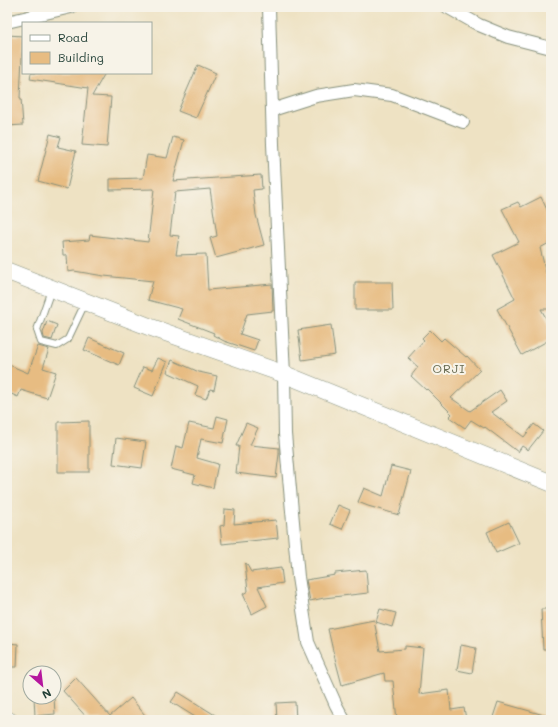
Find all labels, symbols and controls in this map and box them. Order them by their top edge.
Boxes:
legend [22,22,152,74]
text: Road [58,29,88,45]
text: Building [58,49,104,65]
district label: ORJI [432,360,466,376]
north arrow [22,665,62,705]
text: N [40,686,54,703]

